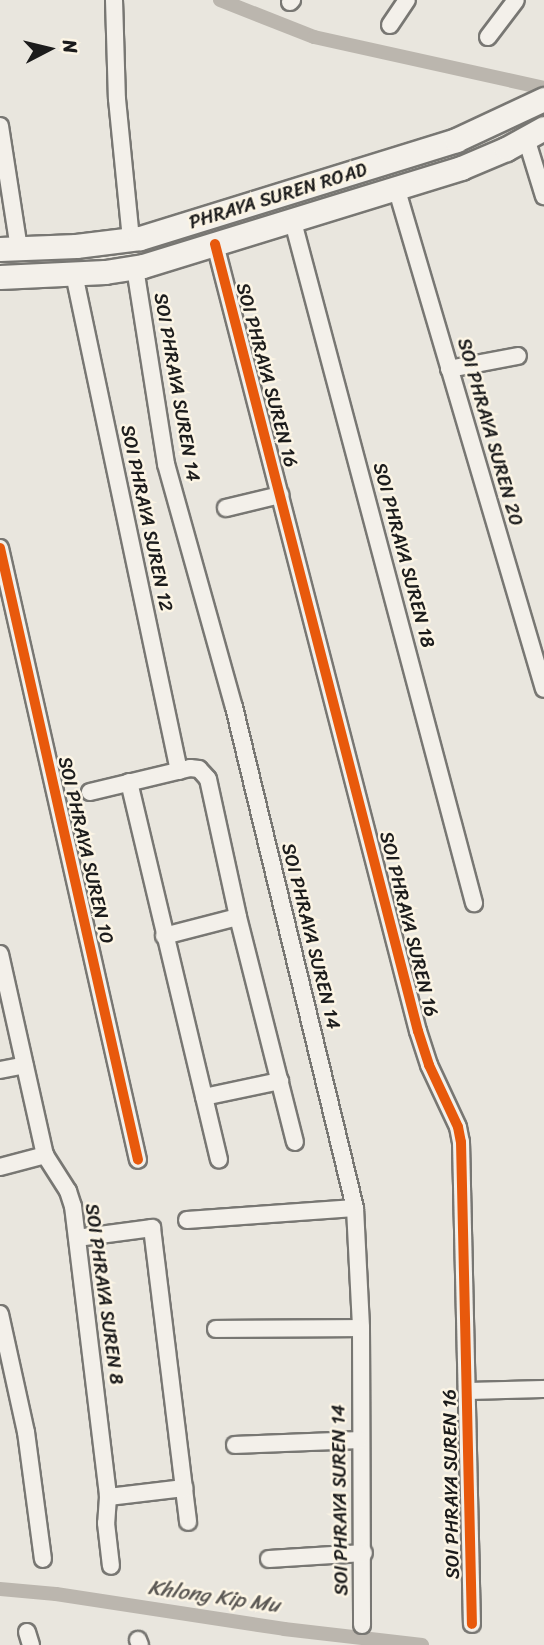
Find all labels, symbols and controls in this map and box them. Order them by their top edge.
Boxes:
north arrow [14,14,84,84]
text: N [53,38,88,55]
street label: PHRAYA SUREN ROAD [186,158,370,234]
street label: SOI PHRAYA SUREN 16 [231,279,303,471]
street label: SOI PHRAYA SUREN 14 [149,290,205,484]
street label: SOI PHRAYA SUREN 20 [452,335,528,529]
street label: SOI PHRAYA SUREN 12 [116,422,178,614]
street label: SOI PHRAYA SUREN 18 [368,459,440,651]
street label: SOI PHRAYA SUREN 10 [53,753,119,947]
street label: SOI PHRAYA SUREN 16 [375,828,443,1020]
street label: SOI PHRAYA SUREN 14 [277,839,345,1033]
street label: SOI PHRAYA SUREN 8 [80,1201,128,1387]
street label: SOI PHRAYA SUREN 16 [438,1388,464,1580]
street label: SOI PHRAYA SUREN 14 [327,1403,353,1597]
water label: Khlong Kip Mu [147,1574,281,1618]

